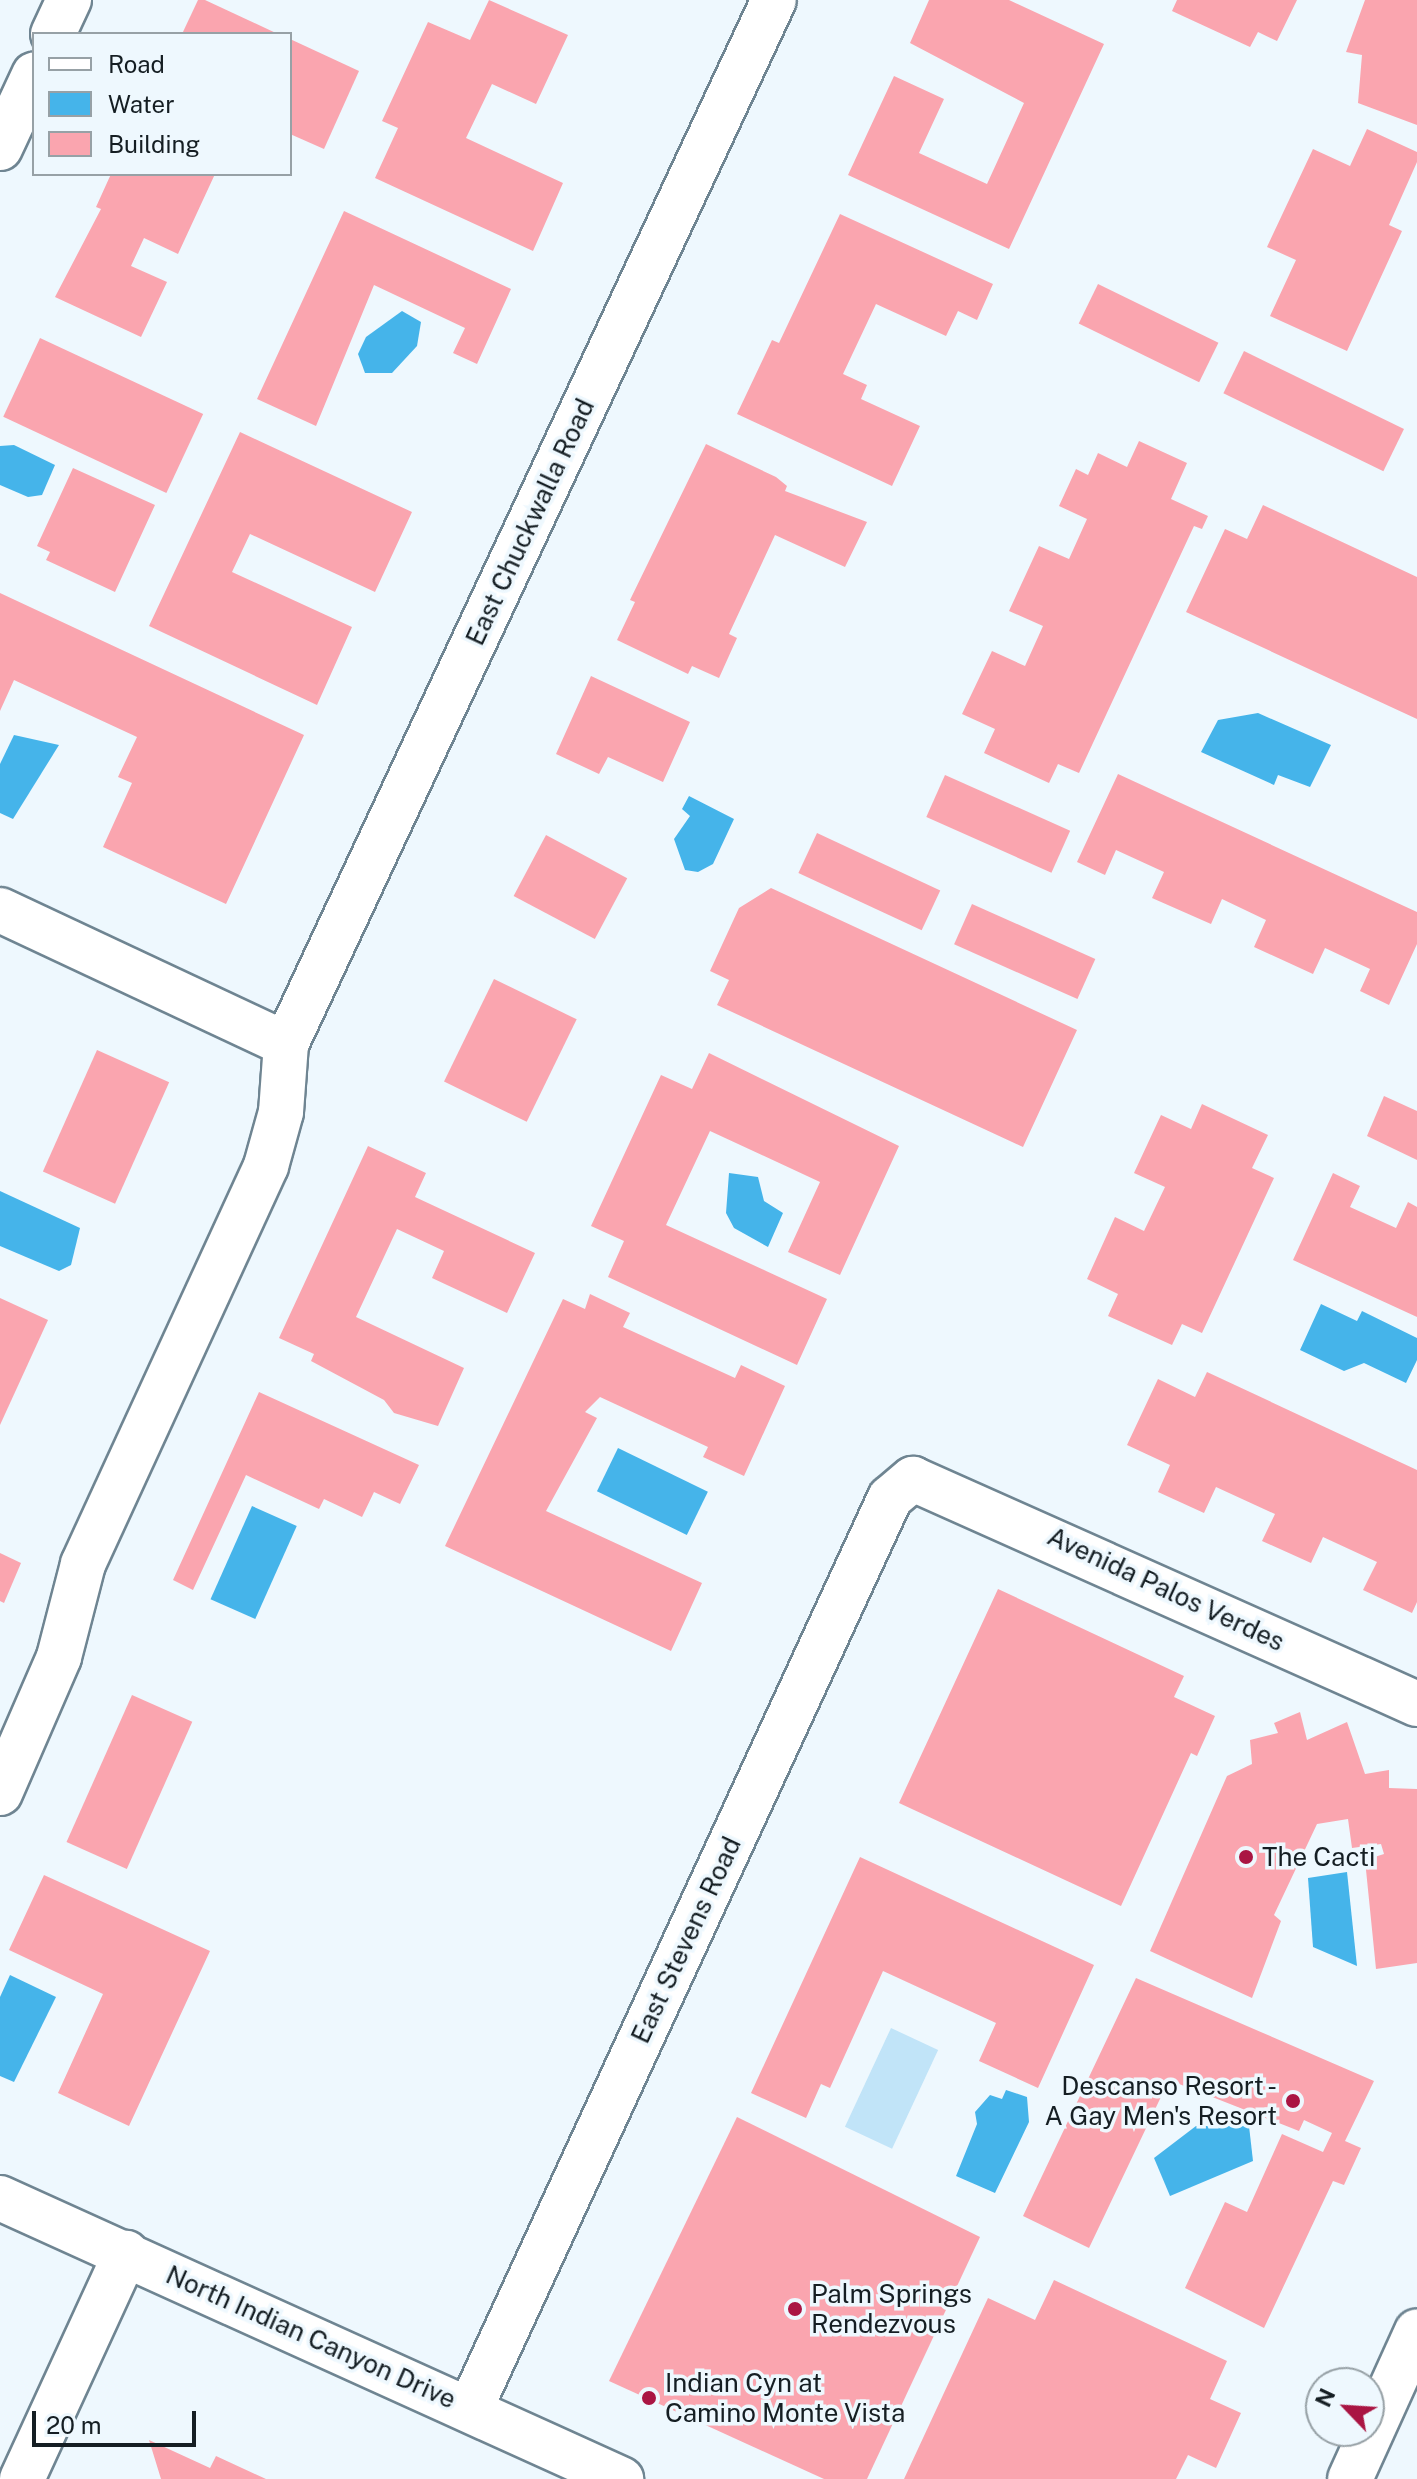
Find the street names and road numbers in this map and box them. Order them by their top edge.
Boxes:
street label: East Chuckwalla Road [459,394,601,650]
street label: Avenida Palos Verdes [1042,1520,1290,1658]
street label: East Stevens Road [624,1832,748,2048]
street label: North Indian Canyon Drive [161,2259,461,2415]

